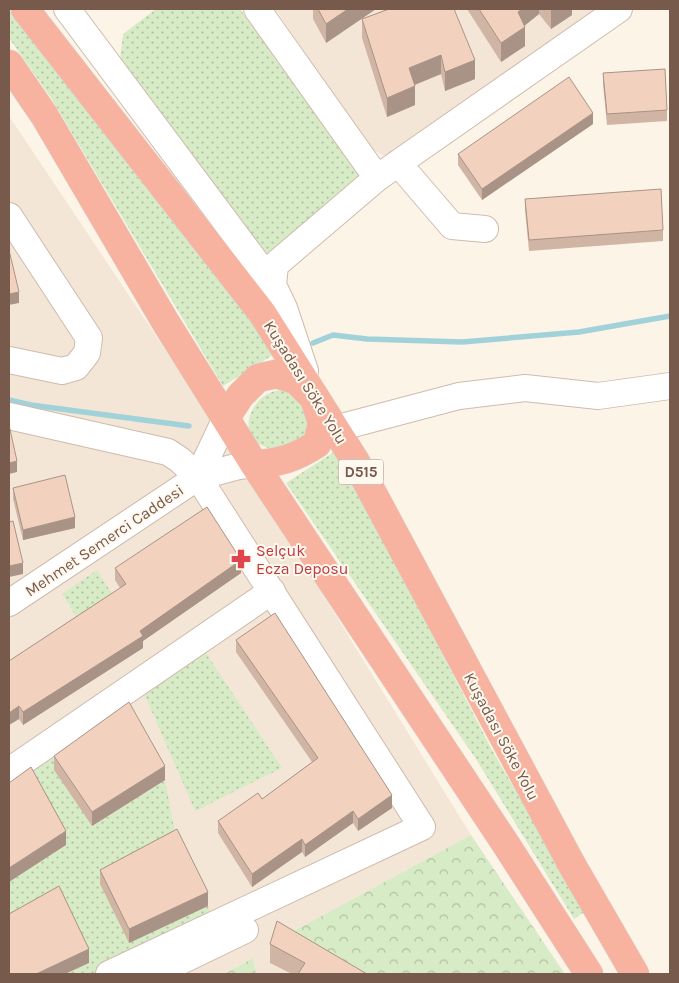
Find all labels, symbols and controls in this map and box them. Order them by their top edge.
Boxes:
street label: Kuşadası Söke Yolu [260,317,351,448]
road number: D515 [338,460,384,484]
street label: Mehmet Semerci Caddesi [21,480,187,601]
place label: Selçuk Ecza Deposu [256,541,348,578]
pharmacy icon: Selçuk Ecza Deposu [230,548,252,570]
street label: Kuşadası Söke Yolu [460,669,543,803]

